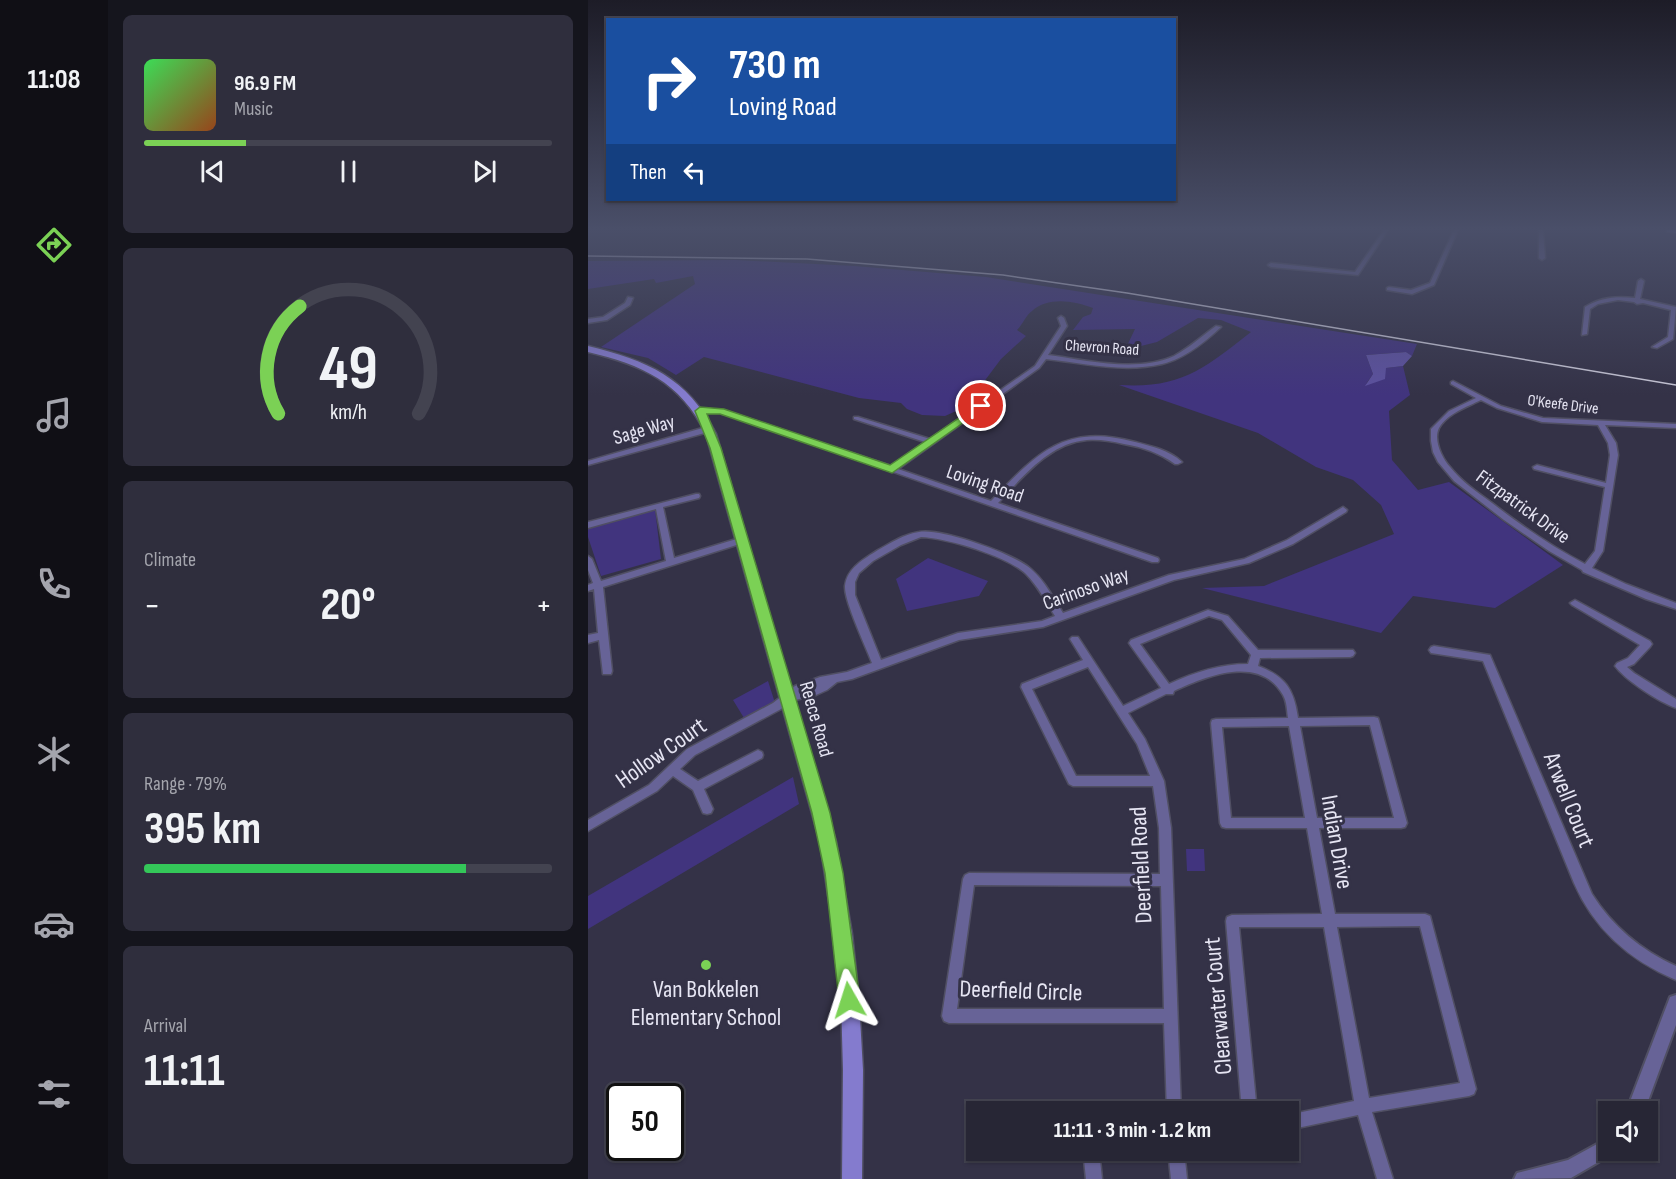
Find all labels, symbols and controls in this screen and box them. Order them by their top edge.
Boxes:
text: 730 m [729,40,821,91]
icon: right [630,42,708,120]
text: 11:08 [28,64,80,96]
text: 96.9 FM [234,70,296,97]
text: Loving Road [729,91,837,123]
text: Music [234,97,273,121]
icon: previous [196,155,229,188]
icon: pause [332,155,365,188]
icon: next [468,155,501,188]
icon: left [678,156,711,189]
text: Then [630,159,666,186]
icon: directions [33,224,75,266]
text: 49 [319,332,377,407]
street label: Chevron Road [1064,336,1140,360]
pin [955,380,1006,431]
icon: arrive [964,389,997,422]
street label: O'Keefe Drive [1526,391,1600,419]
icon: music [33,394,75,436]
text: km/h [329,400,367,425]
street label: Sage Way [610,410,678,450]
street label: Loving Road [943,460,1027,508]
street label: Fitzpatrick Drive [1471,465,1575,549]
text: Climate [144,548,196,572]
street label: Carinoso Way [1040,562,1133,616]
icon: phone [33,563,75,605]
text: 20° [320,578,376,633]
text: − [144,586,160,626]
text: + [536,586,552,626]
street label: Reece Road [794,678,838,760]
street label: Hollow Court [610,711,712,795]
icon: climate [33,733,75,775]
street label: Arwell Court [1537,747,1601,852]
text: Range · 79% [144,772,227,796]
street label: Indian Drive [1314,793,1360,891]
text: 395 km [144,802,261,857]
street label: Deerfield Road [1123,806,1159,924]
icon: car [33,903,75,945]
street label: Clearwater Court [1198,936,1238,1076]
marker: Van Bokkelen Elementary School [699,958,713,972]
position arrow [817,968,881,1032]
street label: Deerfield Circle [959,974,1083,1008]
place label: Van Bokkelen Elementary School [631,975,781,1032]
text: Arrival [144,1014,187,1038]
text: 11:11 [144,1044,225,1099]
icon: filters [33,1073,75,1115]
speed limit sign: 50 [606,1083,684,1161]
map controls [1598,1101,1658,1161]
button: sound [1598,1101,1658,1161]
text: 11:11 · 3 min · 1.2 km [1054,1117,1211,1144]

